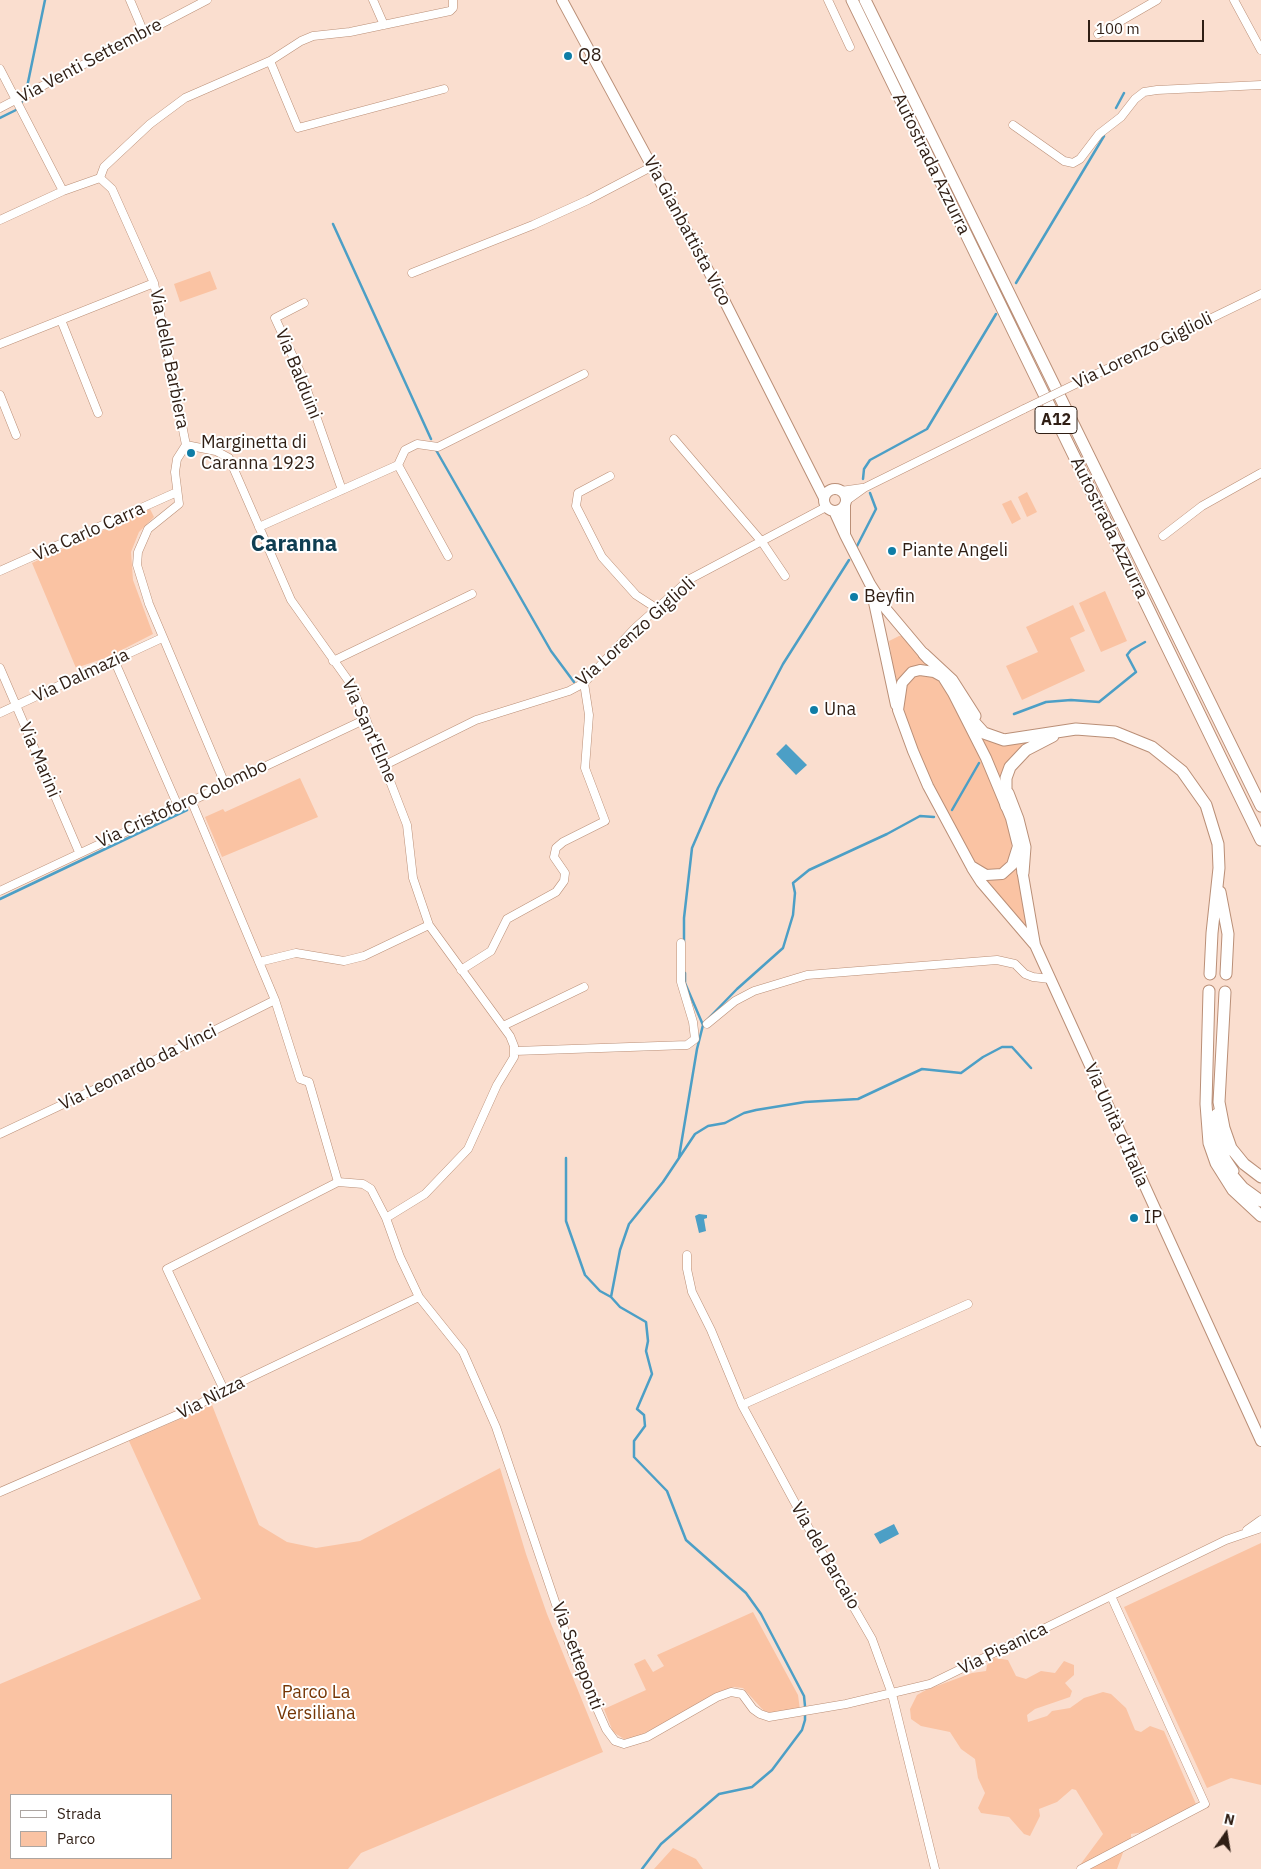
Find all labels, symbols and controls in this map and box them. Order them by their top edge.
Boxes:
scale bar [1091,10,1207,42]
street label: Via Venti Settembre [14,14,166,108]
text: 100 m [1096,19,1140,38]
place label: Q8 [578,45,602,67]
marker: Q8 [562,50,574,62]
street label: Autostrada Azzurra [887,90,975,238]
street label: Via Gianbattista Vico [638,152,736,310]
street label: Via della Barbiera [145,287,193,431]
street label: Via Lorenzo Giglioli [1070,308,1216,394]
street label: Via Balduini [270,326,326,422]
road number: A12 [1035,406,1077,434]
place label: Marginetta di Caranna 1923 [201,432,315,474]
marker: Marginetta di Caranna 1923 [185,447,197,459]
street label: Autostrada Azzurra [1065,454,1153,602]
street label: Via Carlo Carra [30,498,148,566]
district label: Caranna [251,532,337,558]
place label: Piante Angeli [902,540,1008,562]
marker: Piante Angeli [886,545,898,557]
street label: Via Lorenzo Giglioli [572,573,700,691]
place label: Beyfin [864,586,915,608]
marker: Beyfin [848,591,860,603]
street label: Via Dalmazia [29,644,133,708]
street label: Via Sant'Elme [337,676,401,786]
place label: Una [824,699,856,721]
marker: Una [808,704,820,716]
street label: Via Marini [14,719,64,801]
street label: Via Cristoforo Colombo [93,755,271,853]
street label: Via Leonardo da Vinci [56,1020,220,1116]
street label: Via Unità d'Italia [1079,1060,1153,1190]
place label: IP [1144,1207,1162,1229]
marker: IP [1128,1212,1140,1224]
street label: Via Nizza [174,1372,248,1424]
street label: Via del Barcaio [786,1499,864,1613]
street label: Via Setteponti [547,1599,607,1713]
street label: Via Pisanica [955,1618,1051,1680]
park label: Parco La Versiliana [276,1682,356,1725]
legend [10,1794,172,1859]
text: Strada [57,1804,101,1823]
north arrow [1201,1809,1251,1859]
text: N [1222,1809,1236,1829]
text: Parco [57,1829,95,1848]

